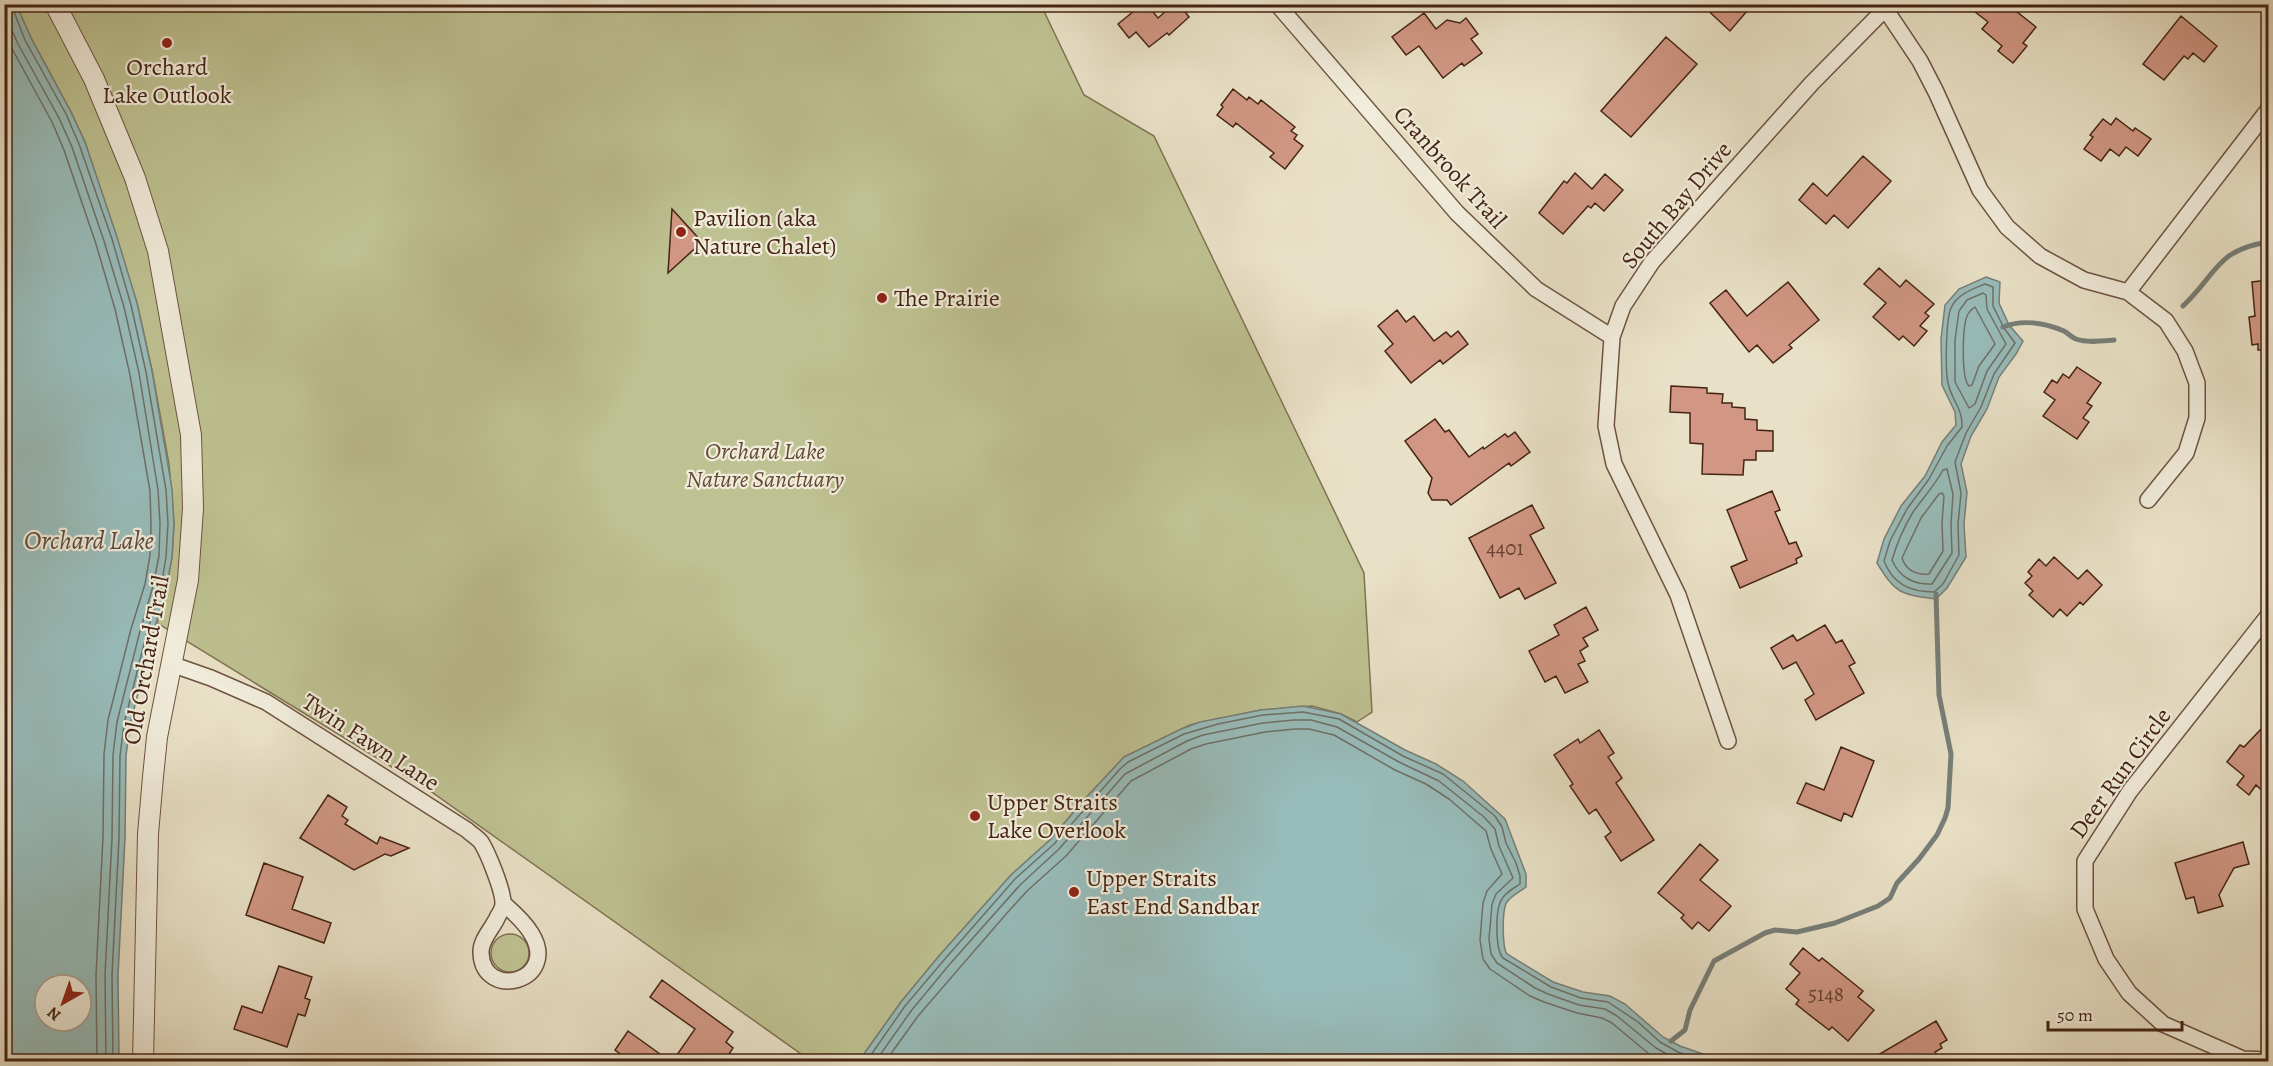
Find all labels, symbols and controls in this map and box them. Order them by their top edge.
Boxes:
marker: Orchard Lake Outlook [160,36,174,50]
place label: Orchard Lake Outlook [102,51,232,111]
street label: Cranbrook Trail [1386,99,1514,235]
street label: South Bay Drive [1613,135,1739,275]
place label: Pavilion (aka Nature Chalet) [693,202,836,262]
marker: Pavilion (aka Nature Chalet) [674,225,688,239]
place label: The Prairie [894,282,1000,314]
marker: The Prairie [875,291,889,305]
park label: Orchard Lake Nature Sanctuary [686,435,845,495]
water label: Orchard Lake [24,523,154,558]
house number: 4401 [1486,534,1524,562]
street label: Old Orchard Trail [115,573,177,747]
street label: Twin Fawn Lane [296,686,446,798]
street label: Deer Run Circle [2062,701,2178,845]
place label: Upper Straits Lake Overlook [987,786,1126,846]
marker: Upper Straits Lake Overlook [968,809,982,823]
place label: Upper Straits East End Sandbar [1086,862,1260,922]
marker: Upper Straits East End Sandbar [1067,885,1081,899]
north arrow [33,973,93,1033]
house number: 5148 [1808,980,1844,1008]
scale bar [2048,994,2182,1032]
text: N [42,1001,66,1026]
text: 50 m [2057,1003,2093,1027]

